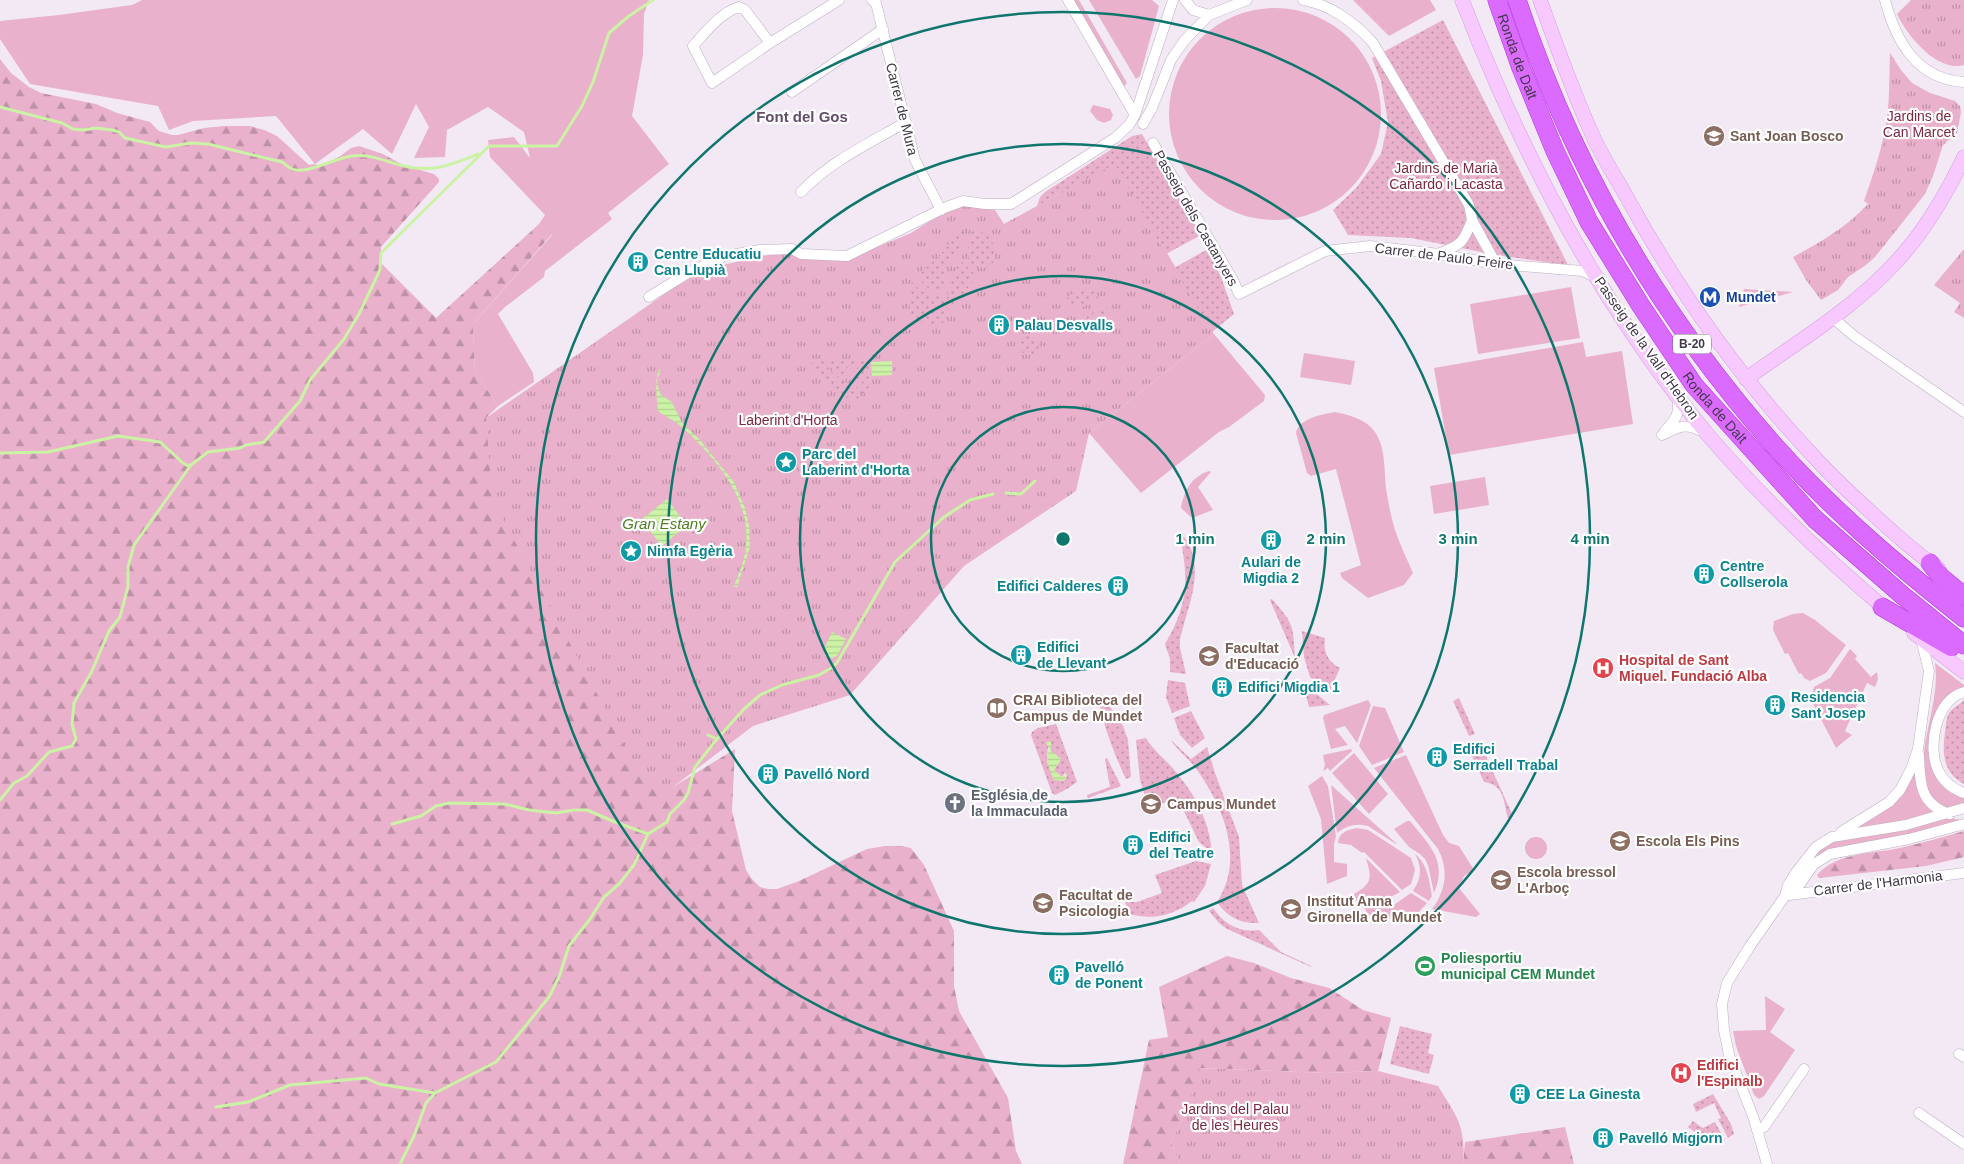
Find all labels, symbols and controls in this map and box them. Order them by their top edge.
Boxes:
street label: Ronda de Dalt [1495,12,1541,101]
street label: Carrer de Mura [883,61,921,157]
district label: Font del Gos [756,108,848,125]
park label: Jardins de Can Marcet [1883,108,1955,140]
school or university icon: Sant Joan Bosco [1702,124,1726,148]
place label: Sant Joan Bosco [1730,128,1844,144]
street label: Passeig dels Castanyers [1151,147,1241,289]
park label: Jardins de Marià Cañardo i Lacasta [1389,160,1503,192]
street label: Carrer de Paulo Freire [1374,240,1514,272]
place label: Centre Educatiu Can Llupià [654,246,761,278]
building icon: Centre Educatiu Can Llupià [626,250,650,274]
street label: Passeig de la Vall d'Hebron [1592,274,1702,422]
metro station icon: Mundet [1698,285,1722,309]
place label: Mundet [1726,289,1776,305]
building icon: Palau Desvalls [987,313,1011,337]
place label: Palau Desvalls [1015,317,1113,333]
road number: B-20 [1673,334,1711,354]
street label: Ronda de Dalt [1679,369,1751,446]
park label: Laberint d'Horta [738,412,838,428]
place label: Parc del Laberint d'Horta [802,446,910,478]
place icon: Parc del Laberint d'Horta [774,450,798,474]
water label: Gran Estany [622,515,707,532]
building icon: Aulari de Migdia 2 [1259,528,1283,552]
centre of rings [1054,530,1072,548]
text: 1 min [1175,530,1215,547]
text: 2 min [1306,530,1346,547]
text: 3 min [1438,530,1478,547]
text: 4 min [1570,530,1610,547]
place icon: Nimfa Egèria [619,539,643,563]
place label: Nimfa Egèria [647,543,733,559]
place label: Aulari de Migdia 2 [1241,554,1301,586]
place label: Centre Collserola [1720,558,1788,590]
building icon: Centre Collserola [1692,562,1716,586]
building icon: Edifici Calderes [1106,574,1130,598]
place label: Edifici Calderes [997,578,1102,594]
place label: Edifici de Llevant [1037,639,1107,671]
place label: Facultat d'Educació [1225,640,1299,672]
building icon: Edifici de Llevant [1009,643,1033,667]
school or university icon: Facultat d'Educació [1197,644,1221,668]
place label: Hospital de Sant Miquel. Fundació Alba [1619,652,1767,684]
hospital icon: Hospital de Sant Miquel. Fundació Alba [1591,656,1615,680]
building icon: Edifici Migdia 1 [1210,675,1234,699]
place label: Edifici Migdia 1 [1238,679,1340,695]
place label: Residencia Sant Josep [1791,689,1866,721]
place label: CRAI Biblioteca del Campus de Mundet [1013,692,1142,724]
building icon: Residencia Sant Josep [1763,693,1787,717]
library icon: CRAI Biblioteca del Campus de Mundet [985,696,1009,720]
place label: Edifici Serradell Trabal [1453,741,1558,773]
building icon: Edifici Serradell Trabal [1425,745,1449,769]
building icon: Pavelló Nord [756,762,780,786]
place label: Pavelló Nord [784,766,870,782]
place label: Església de la Immaculada [971,787,1068,819]
church icon: Església de la Immaculada [943,791,967,815]
school or university icon: Campus Mundet [1139,792,1163,816]
place label: Campus Mundet [1167,796,1276,812]
place label: Edifici del Teatre [1149,829,1214,861]
school or university icon: Escola Els Pins [1608,829,1632,853]
building icon: Edifici del Teatre [1121,833,1145,857]
place label: Escola Els Pins [1636,833,1740,849]
place label: Escola bressol L'Arboç [1517,864,1616,896]
street label: Carrer de l'Harmonia [1813,867,1943,899]
school or university icon: Escola bressol L'Arboç [1489,868,1513,892]
place label: Facultat de Psicologia [1059,887,1133,919]
school or university icon: Facultat de Psicologia [1031,891,1055,915]
place label: Institut Anna Gironella de Mundet [1307,893,1442,925]
school or university icon: Institut Anna Gironella de Mundet [1279,897,1303,921]
place label: Poliesportiu municipal CEM Mundet [1441,950,1595,982]
sports icon: Poliesportiu municipal CEM Mundet [1413,954,1437,978]
place label: Pavelló de Ponent [1075,959,1143,991]
building icon: Pavelló de Ponent [1047,963,1071,987]
place label: Edifici l'Espinalb [1697,1057,1763,1089]
hospital icon: Edifici l'Espinalb [1669,1061,1693,1085]
building icon: CEE La Ginesta [1508,1082,1532,1106]
place label: CEE La Ginesta [1536,1086,1640,1102]
park label: Jardins del Palau de les Heures [1181,1101,1289,1133]
building icon: Pavelló Migjorn [1591,1126,1615,1150]
place label: Pavelló Migjorn [1619,1130,1722,1146]

